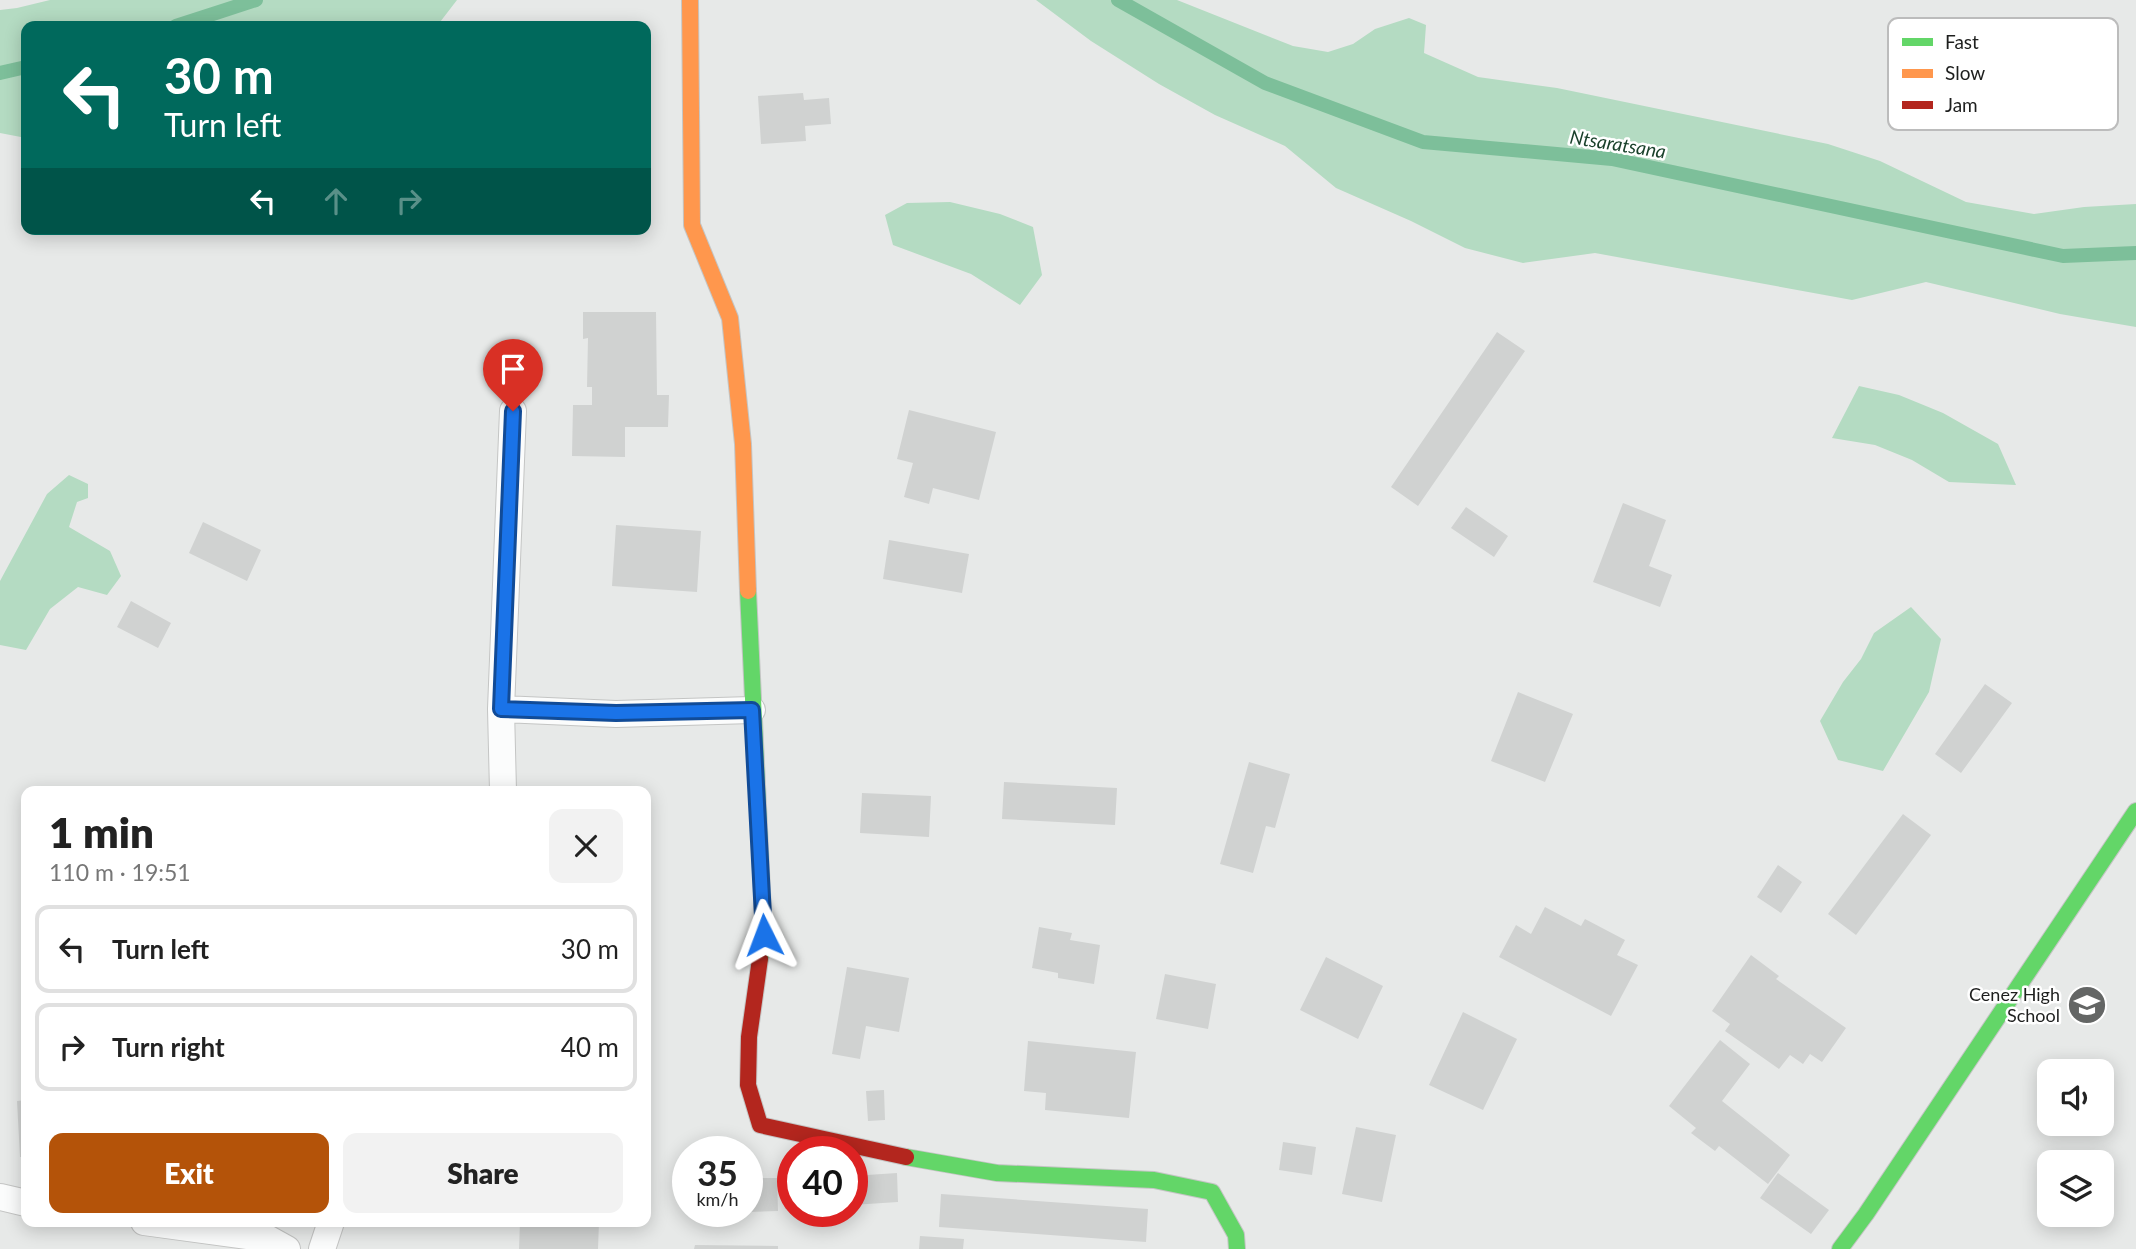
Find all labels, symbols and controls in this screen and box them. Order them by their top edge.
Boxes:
legend [1888,18,2118,130]
text: Fast [1945,30,1979,53]
text: 30 m [164,46,274,104]
icon: left [49,49,140,140]
text: Slow [1945,61,1985,84]
text: Jam [1945,93,1978,116]
text: Turn left [164,105,281,144]
water label: Ntsaratsana [1568,125,1668,162]
icon: left [244,182,282,220]
icon: ahead [317,182,355,220]
icon: right [390,182,428,220]
pin [483,339,543,411]
icon: arrive [494,350,532,388]
text: 1 min [49,807,154,857]
button: close [549,809,623,883]
text: 110 m · 19:51 [49,858,191,886]
position arrow [727,898,801,972]
icon: left [53,930,91,968]
text: Turn left [112,933,209,965]
text: 30 m [561,933,619,965]
place label: Cenez High School [1969,983,2060,1026]
school or university icon: Cenez High School [2066,984,2108,1026]
icon: right [53,1028,91,1066]
text: Turn right [112,1031,225,1063]
text: 40 m [561,1031,619,1063]
map controls [2037,1059,2114,1227]
button: sound [2037,1059,2114,1136]
button: Exit [49,1133,329,1213]
button: Share [343,1133,623,1213]
speed limit sign: 40 [777,1136,868,1227]
button: layers [2037,1150,2114,1227]
text: 35 [697,1151,738,1193]
text: km/h [696,1188,739,1210]

